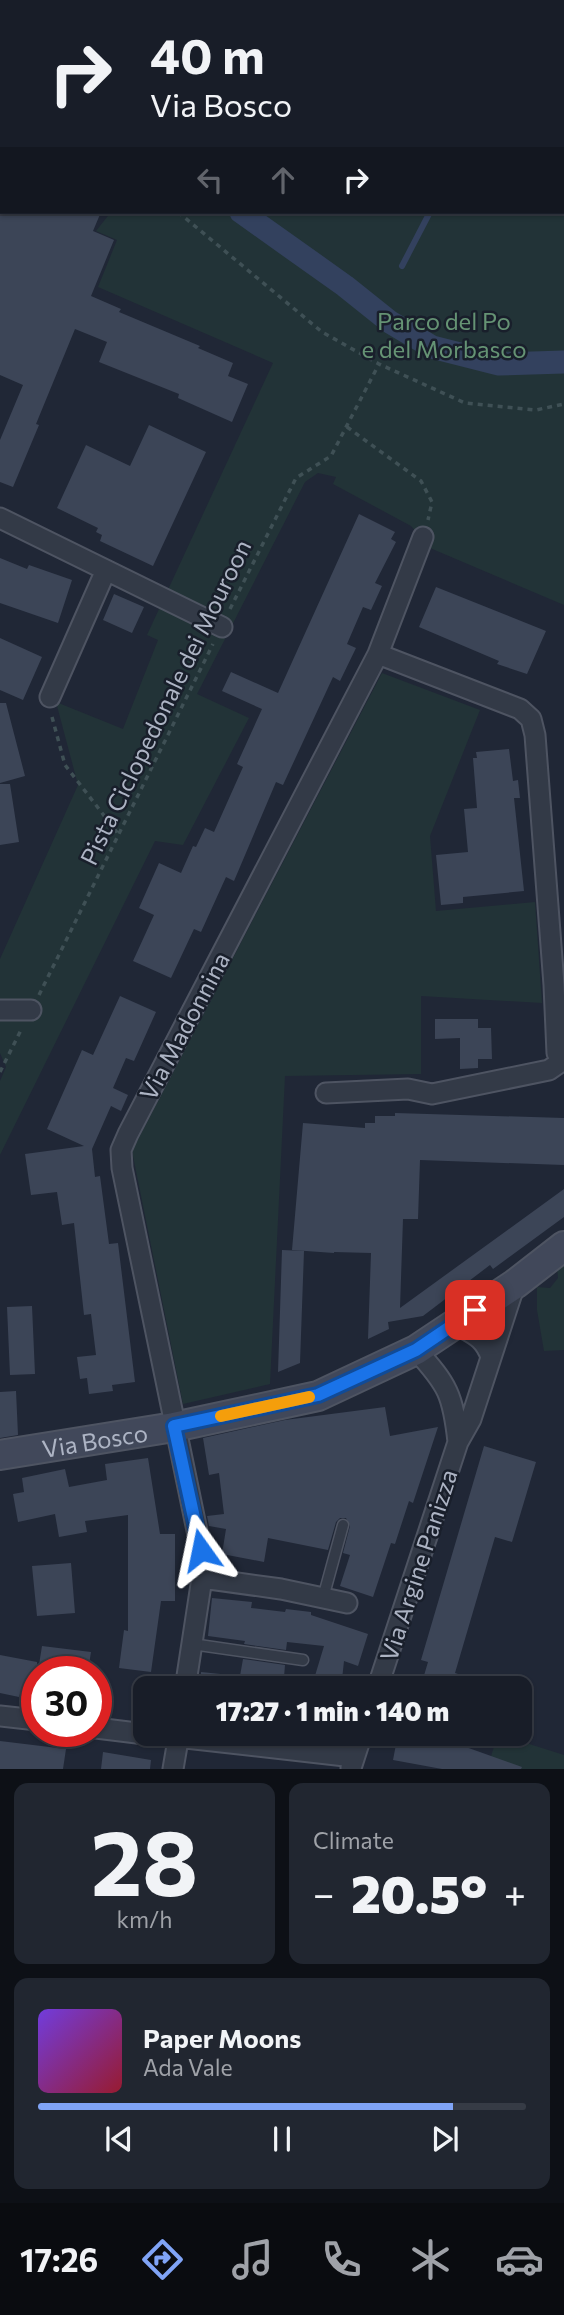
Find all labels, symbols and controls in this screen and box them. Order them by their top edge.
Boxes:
text: 40 m [150,24,265,84]
icon: right [35,28,126,119]
text: Via Bosco [150,84,292,124]
icon: left [191,161,229,199]
icon: ahead [264,161,302,199]
icon: right [337,161,375,199]
park label: Parco del Po e del Morbasco [361,306,527,363]
street label: Pista Ciclopedonale dei Mouroon [73,535,257,869]
street label: Via Madonnina [133,947,235,1105]
pin [445,1280,505,1340]
icon: arrive [456,1291,494,1329]
street label: Via Bosco [40,1417,150,1463]
street label: Via Argine Panizza [373,1465,463,1665]
position arrow [164,1513,238,1587]
speed limit sign: 30 [21,1656,112,1747]
text: 17:27 · 1 min · 140 m [216,1695,449,1726]
text: 28 [91,1803,198,1915]
text: Climate [313,1826,394,1854]
text: 20.5° [351,1860,487,1924]
text: − [313,1869,335,1916]
text: + [504,1869,526,1916]
text: km/h [117,1905,172,1933]
text: Paper Moons [143,2022,301,2053]
text: Ada Vale [143,2053,233,2081]
icon: previous [100,2120,138,2158]
icon: pause [263,2120,301,2158]
icon: next [426,2120,464,2158]
icon: directions [138,2235,187,2284]
icon: music [228,2235,277,2284]
icon: phone [317,2235,366,2284]
icon: climate [406,2235,455,2284]
icon: car [495,2235,544,2284]
text: 17:26 [20,2239,98,2279]

